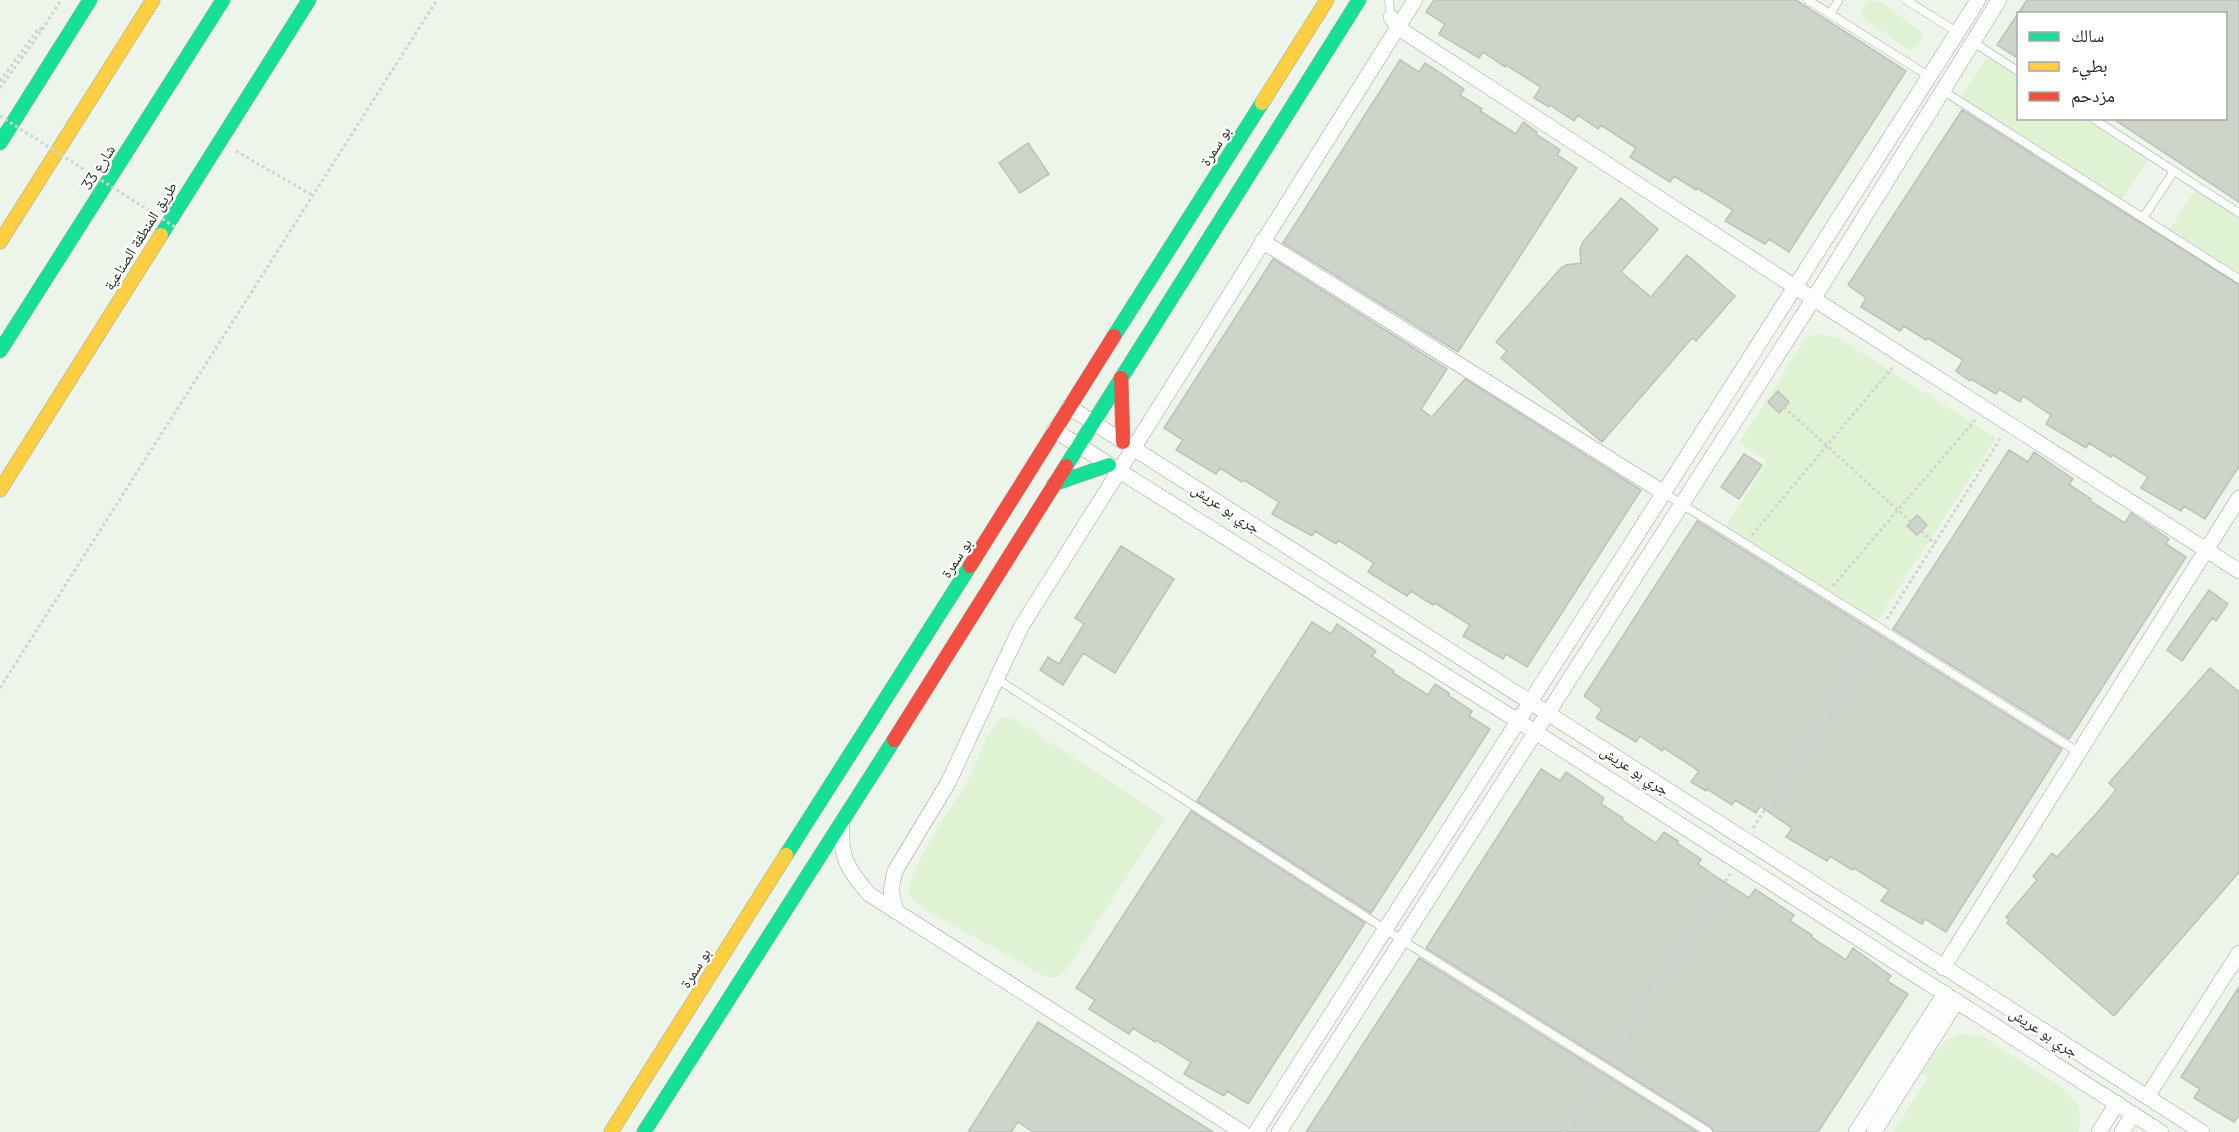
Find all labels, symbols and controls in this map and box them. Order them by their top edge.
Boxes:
legend [2017,12,2227,120]
text: سالك [2071,25,2104,47]
text: بطيء [2071,55,2108,81]
text: مزدحم [2071,85,2115,108]
street label: بو سمرة [1195,123,1235,169]
street label: شارع 33 [77,141,120,193]
street label: طريق المنطقة الصناعية [99,178,182,294]
street label: جري بو عريش [1187,479,1264,540]
street label: بو سمرة [936,535,976,581]
street label: جري بو عريش [1596,741,1673,802]
street label: بو سمرة [675,945,715,991]
street label: جري بو عريش [2005,1003,2082,1064]

